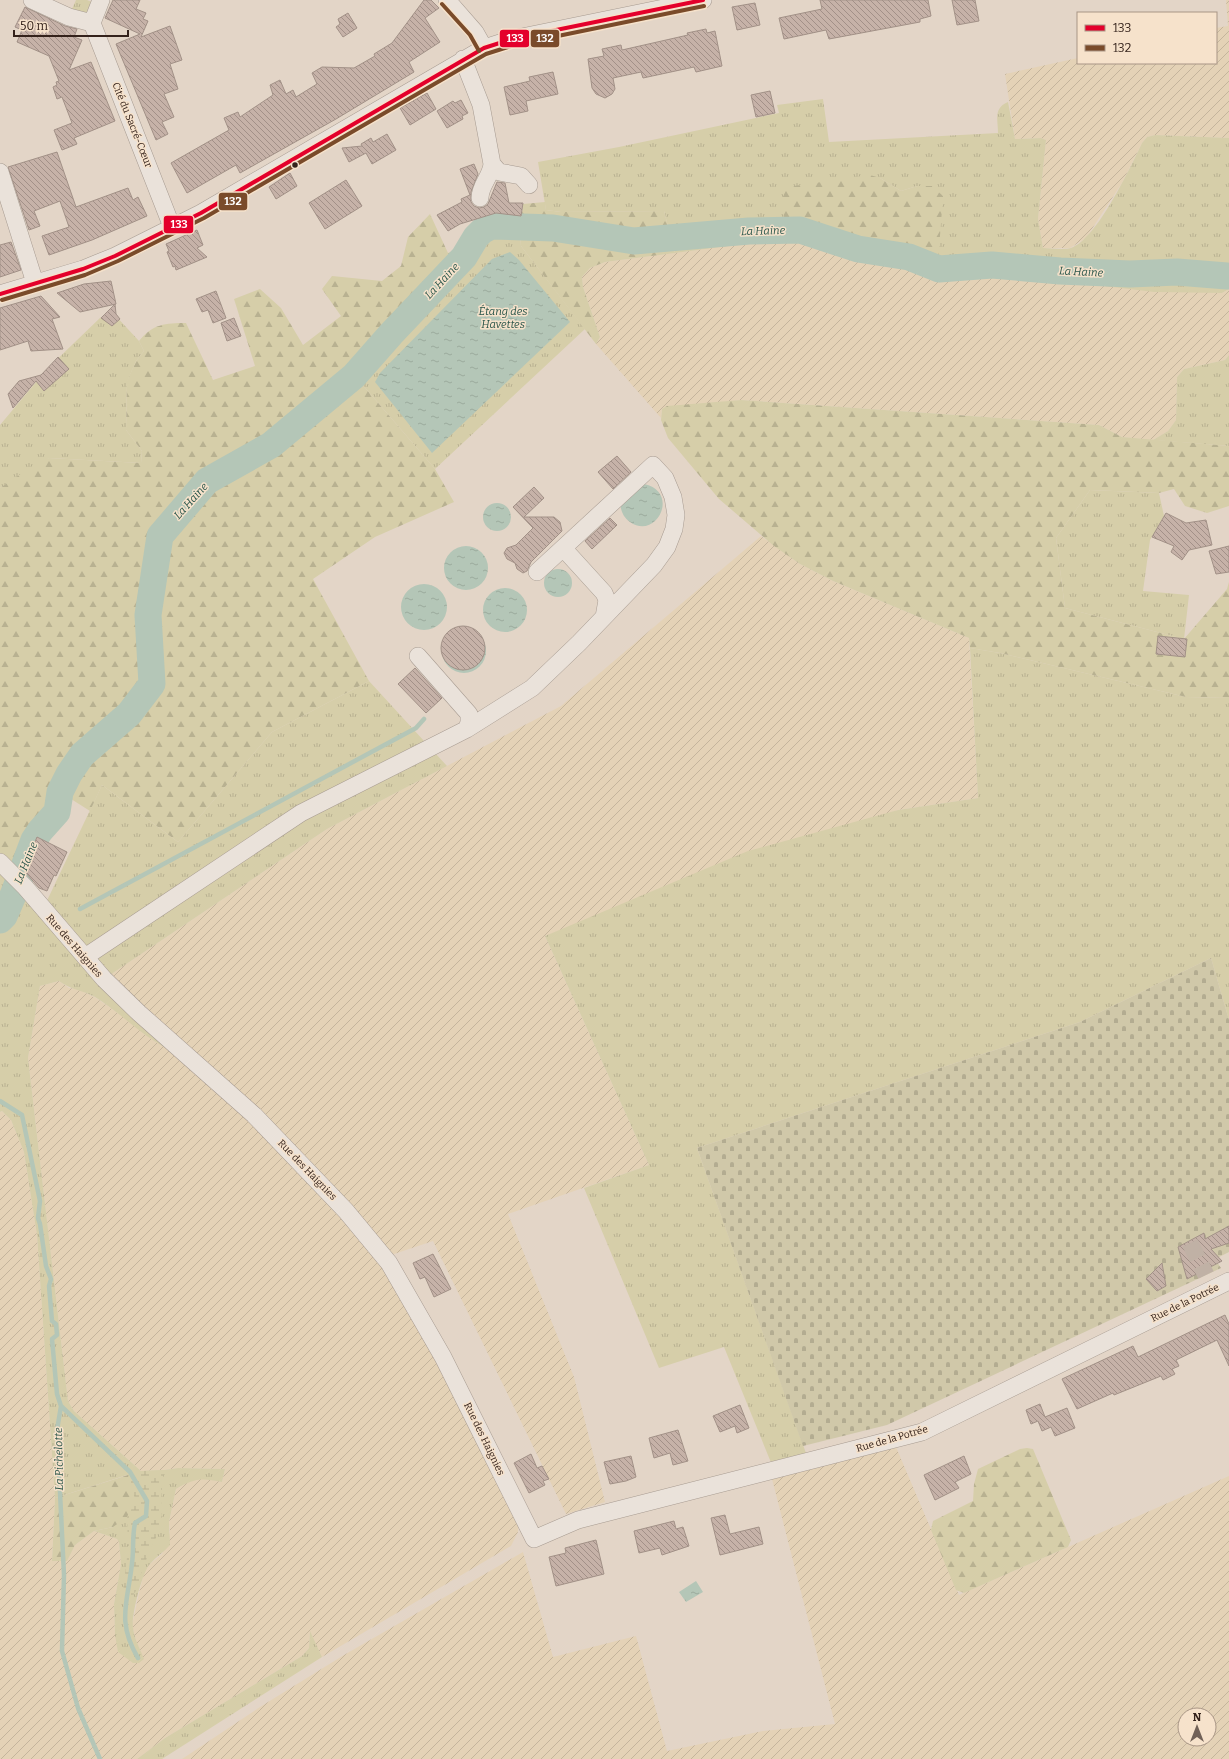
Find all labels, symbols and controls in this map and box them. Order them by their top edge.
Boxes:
scale bar [14,12,128,38]
legend [1077,12,1217,64]
text: 50 m [20,19,49,33]
text: 133 [1113,21,1131,35]
line badge: 133 [499,29,530,48]
line badge: 132 [530,29,560,48]
text: 133 [506,32,524,45]
text: 132 [536,32,554,45]
text: 132 [1113,41,1131,55]
street label: Cité du Sacré-Cœur [109,81,155,170]
unlabelled marker [290,160,300,170]
line badge: 132 [218,192,248,211]
text: 132 [224,195,242,208]
line badge: 133 [163,215,194,234]
text: 133 [170,218,188,231]
water label: La Haine [741,224,786,238]
water label: La Haine [422,260,462,302]
water label: La Haine [1059,264,1104,280]
water label: Étang des Havettes [479,304,527,331]
water label: La Haine [171,480,211,522]
water label: La Haine [12,840,41,886]
street label: Rue des Haignies [43,912,105,980]
street label: Rue des Haignies [275,1137,339,1203]
street label: Rue de la Potrée [1149,1281,1221,1325]
street label: Rue des Haignies [461,1401,507,1478]
street label: Rue de la Potrée [855,1423,929,1455]
water label: La Pichelotte [52,1427,66,1491]
north arrow [1177,1707,1217,1747]
text: N [1193,1711,1202,1724]

